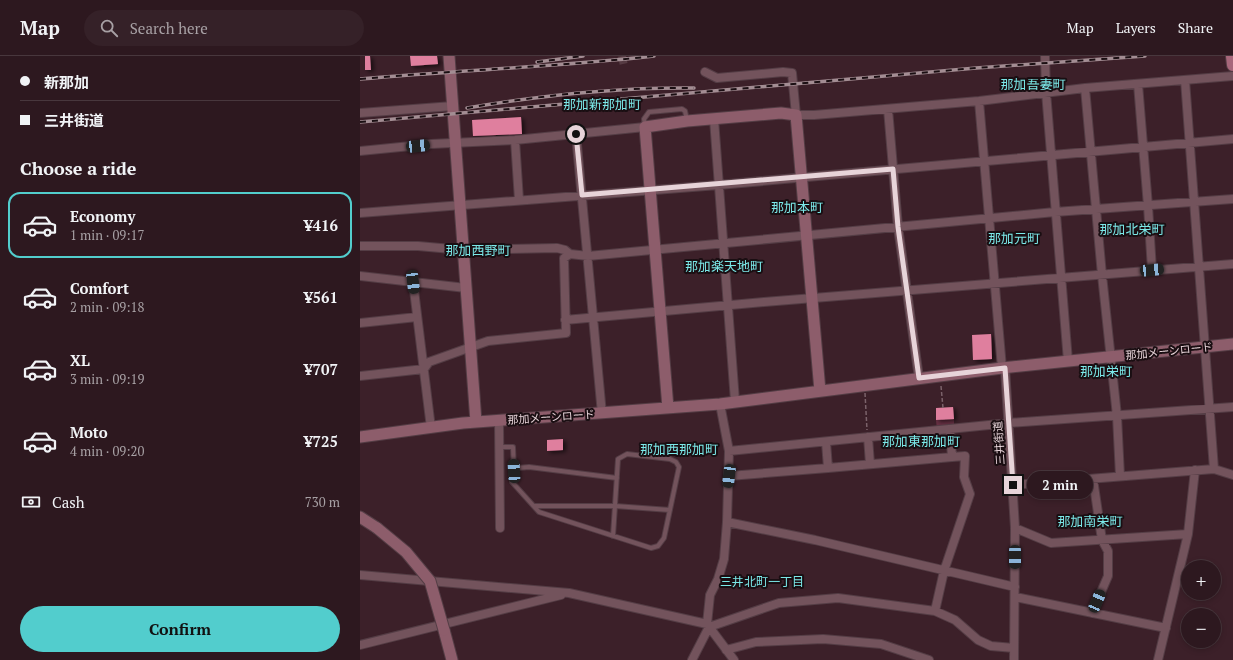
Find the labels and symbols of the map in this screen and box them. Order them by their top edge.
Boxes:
district label: 那加吾妻町 [1000,75,1066,93]
district label: 那加新那加町 [563,95,641,113]
route start [567,125,585,143]
car [405,139,431,153]
district label: 那加本町 [771,198,823,216]
district label: 那加北栄町 [1099,220,1165,238]
district label: 那加元町 [988,229,1040,247]
district label: 那加西野町 [445,241,511,259]
district label: 那加楽天地町 [685,257,763,275]
car [1140,263,1164,277]
car [406,269,420,295]
street label: 那加メーンロード [1125,339,1213,363]
district label: 那加栄町 [1080,362,1132,380]
street label: 那加メーンロード [507,407,595,427]
street label: 三井街道 [990,421,1008,465]
district label: 那加東那加町 [882,432,960,450]
district label: 那加西那加町 [640,440,718,458]
car [507,459,521,483]
car [722,463,736,489]
callout: 2 min [1027,471,1093,499]
route end [1004,476,1022,494]
district label: 那加南栄町 [1057,512,1123,530]
car [1009,545,1021,569]
district label: 三井北町一丁目 [720,574,804,589]
car [1087,588,1107,614]

